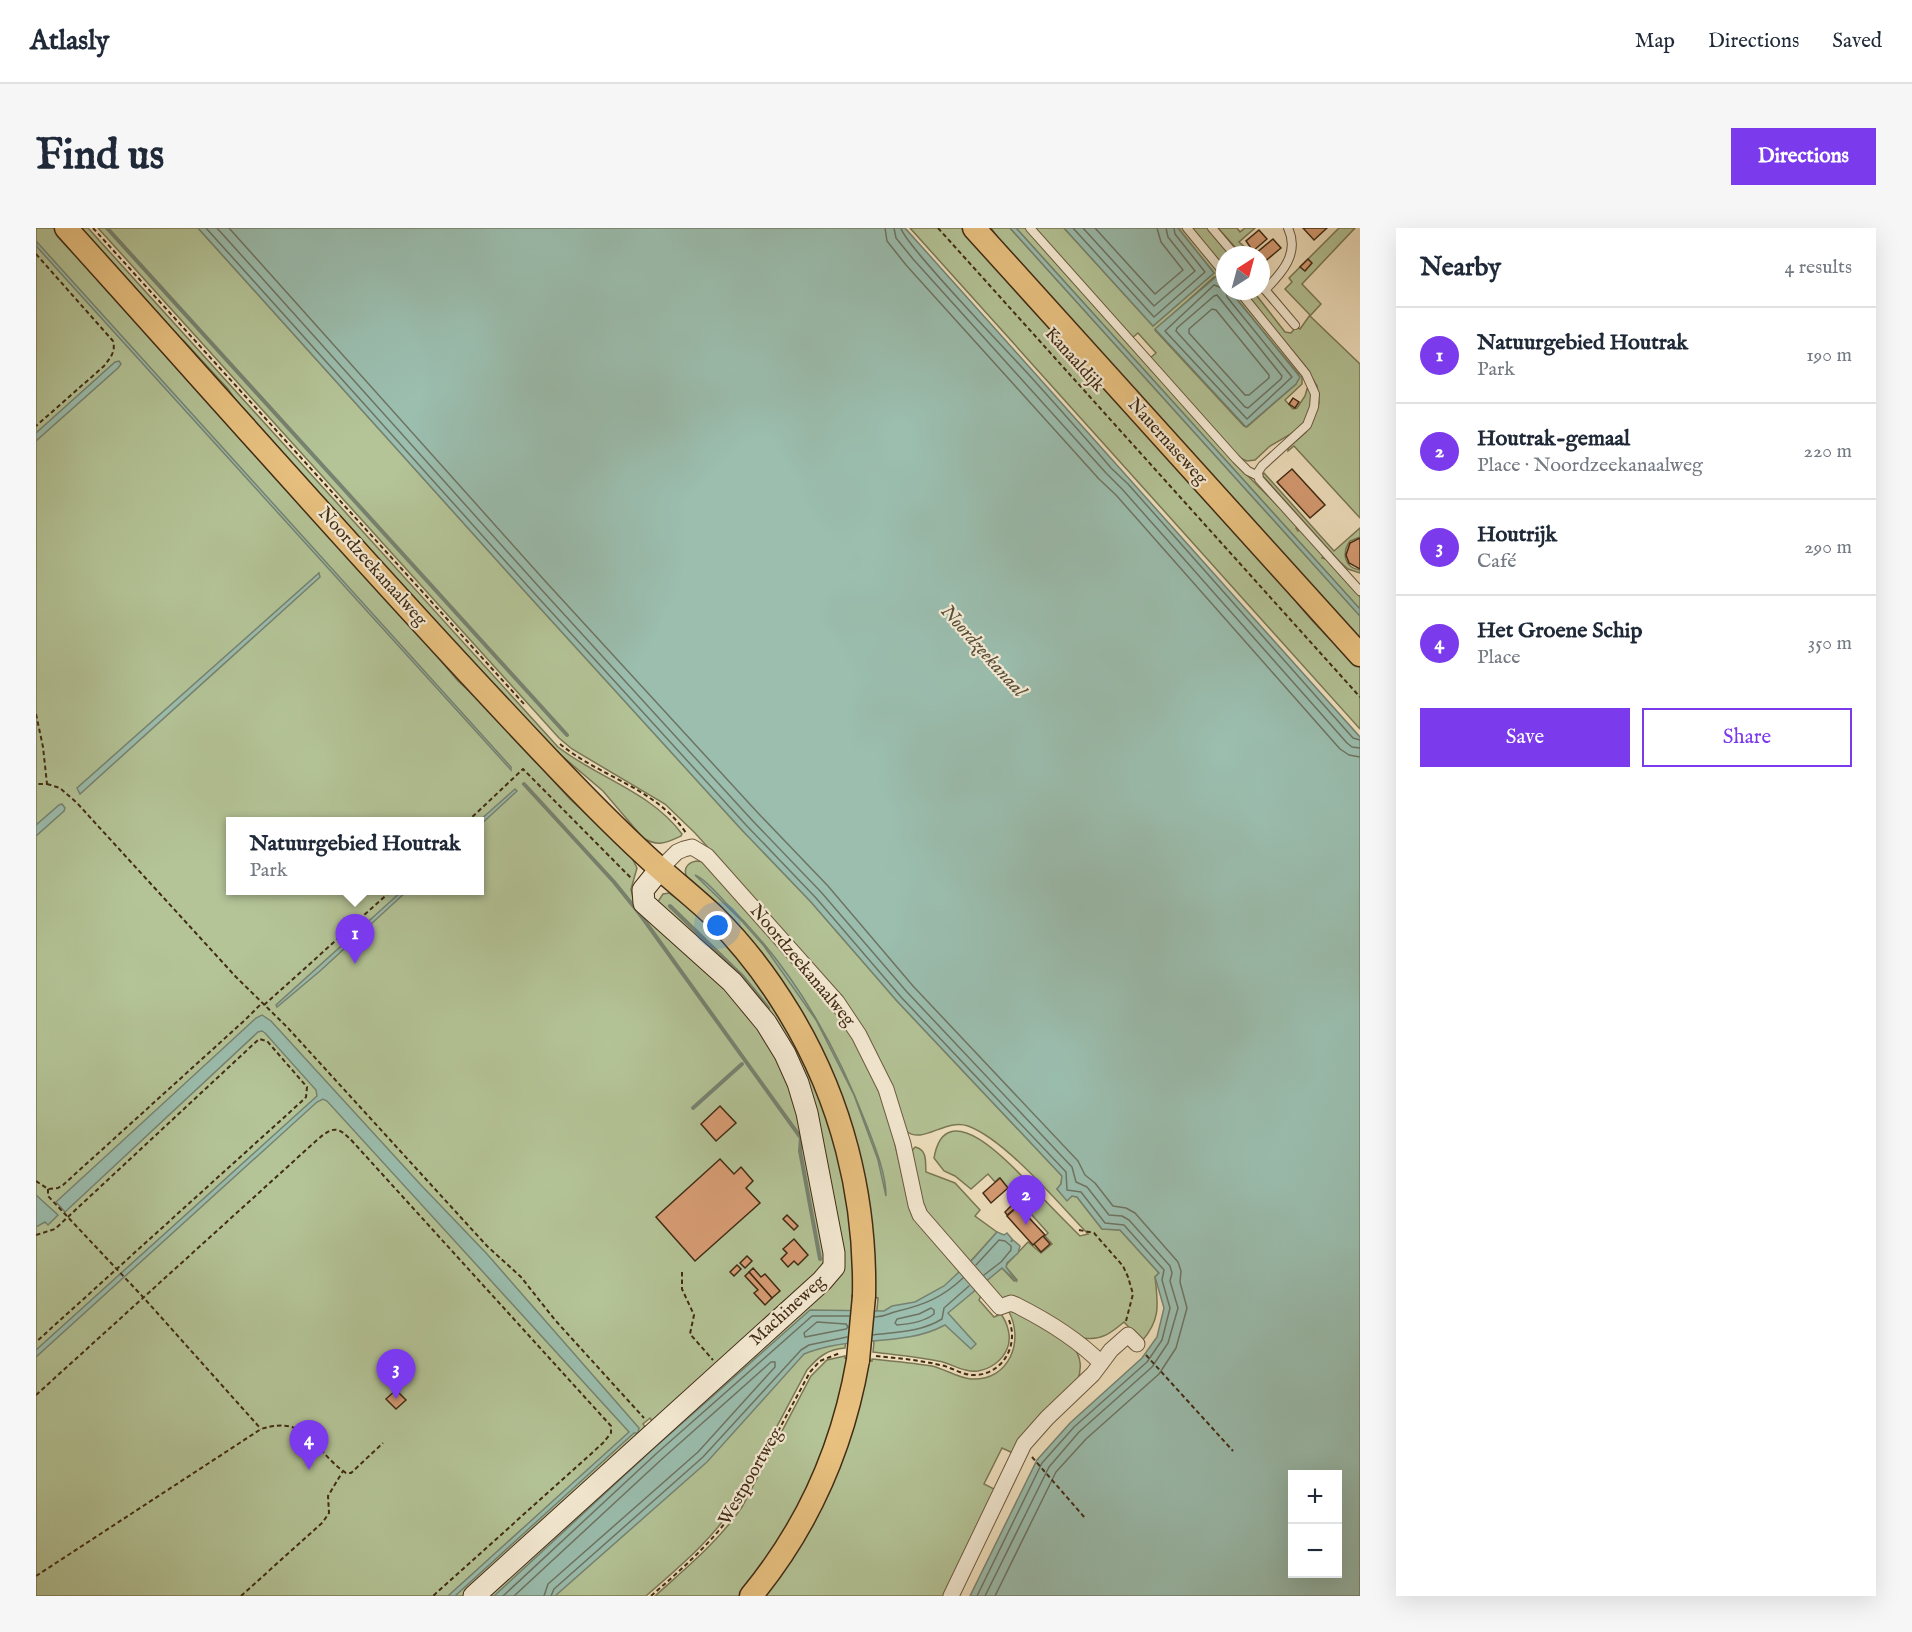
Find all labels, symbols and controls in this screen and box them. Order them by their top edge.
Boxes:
text: Atlasly [30,24,109,59]
text: Map [1635,28,1675,55]
text: Directions [1708,28,1799,55]
text: Saved [1832,28,1882,55]
button: Directions [1731,128,1876,185]
text: Find us [36,130,164,183]
north arrow [1216,246,1270,300]
text: Nearby [1420,251,1501,284]
text: 4 results [1785,255,1852,280]
street label: Kanaaldijk [1039,323,1109,397]
text: Natuurgebied Houtrak [1477,329,1688,357]
text: 1 [1436,343,1443,368]
text: 190 m [1806,343,1852,368]
text: Park [1477,357,1515,382]
street label: Nauernaseweg [1122,394,1212,490]
text: Houtrak-gemaal [1477,425,1630,453]
text: 2 [1435,439,1444,464]
text: 220 m [1804,439,1852,464]
text: Place · Noordzeekanaalweg [1477,453,1703,478]
street label: Noordzeekanaalweg [312,503,432,631]
text: Houtrijk [1477,521,1557,549]
text: 3 [1436,535,1443,560]
text: 290 m [1804,535,1852,560]
text: Café [1477,549,1516,574]
water label: Noordzeekanaal [935,599,1033,704]
text: Het Groene Schip [1477,617,1642,645]
text: 4 [1435,631,1444,656]
text: 350 m [1808,631,1852,656]
text: Place [1477,645,1520,670]
button: Save [1420,708,1630,767]
button: Share [1642,708,1852,767]
popup [226,817,484,895]
text: Natuurgebied Houtrak [249,830,461,858]
text: Park [249,858,287,883]
street label: Noordzeekanaalweg [744,900,860,1032]
your location [703,911,732,940]
pin: 1 [336,914,374,964]
pin: 2 [1006,1176,1046,1225]
street label: Machineweg [745,1271,831,1351]
pin: 3 [376,1350,416,1399]
pin: 4 [290,1420,328,1470]
street label: Westpoortweg [714,1424,788,1530]
map controls [1288,1470,1342,1578]
button: + [1288,1470,1342,1524]
button: − [1288,1524,1342,1578]

